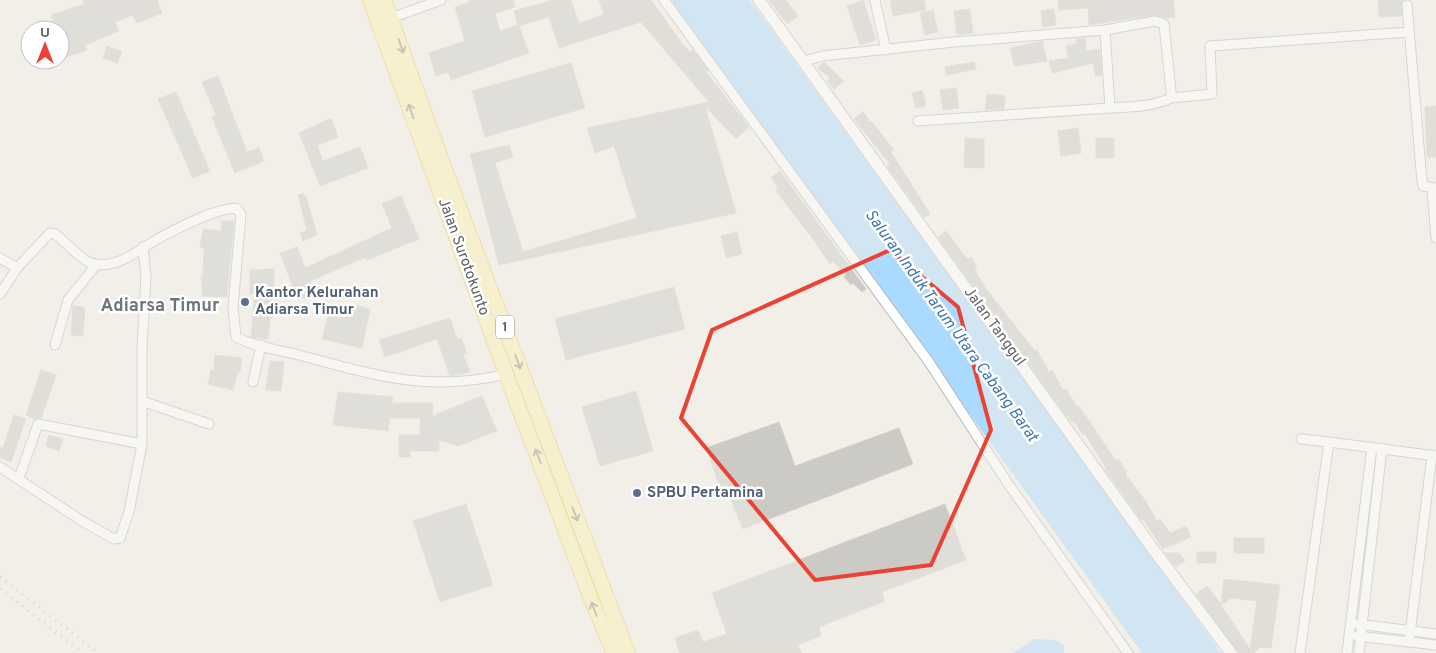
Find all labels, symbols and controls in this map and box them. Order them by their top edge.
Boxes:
north arrow [20,20,70,70]
text: U [40,25,50,42]
one-way arrow [397,38,406,53]
one-way arrow [406,104,415,120]
street label: Jalan Surotokunto [433,196,493,318]
water label: Saluran Induk Tarum Utara Cabang Barat [860,206,1043,447]
place label: Kantor Kelurahan Adiarsa Timur [255,284,379,320]
street label: Jalan Tanggul [959,284,1029,370]
district label: Adiarsa Timur [101,295,220,318]
marker: Kantor Kelurahan Adiarsa Timur [239,296,251,308]
road number: 1 [496,316,514,338]
one-way arrow [514,354,523,369]
one-way arrow [533,449,542,464]
place label: SPBU Pertamina [647,484,763,503]
marker: SPBU Pertamina [631,487,643,499]
one-way arrow [571,506,580,522]
one-way arrow [589,601,598,616]

